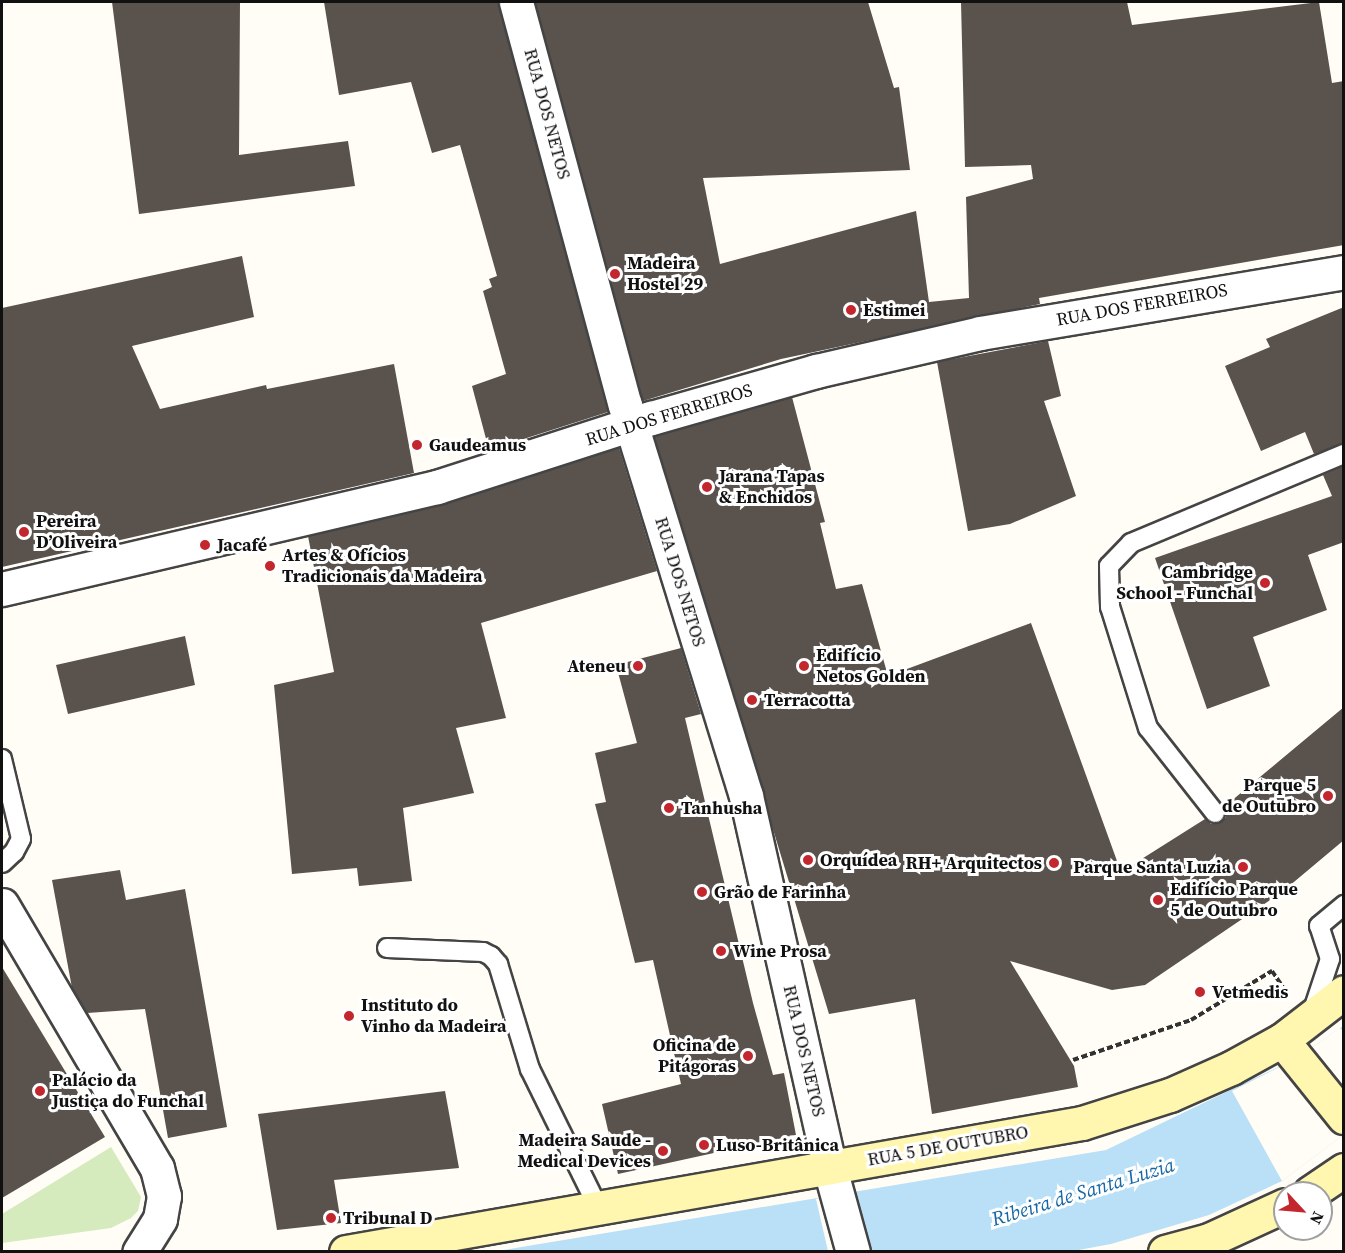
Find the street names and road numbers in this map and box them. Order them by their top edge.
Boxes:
street label: RUA DOS NETOS [519,46,575,182]
street label: RUA DOS FERREIROS [1055,279,1229,331]
street label: RUA DOS FERREIROS [583,379,755,451]
street label: RUA DOS NETOS [650,514,710,650]
street label: RUA DOS NETOS [778,983,830,1119]
street label: RUA 5 DE OUTUBRO [866,1121,1030,1171]

